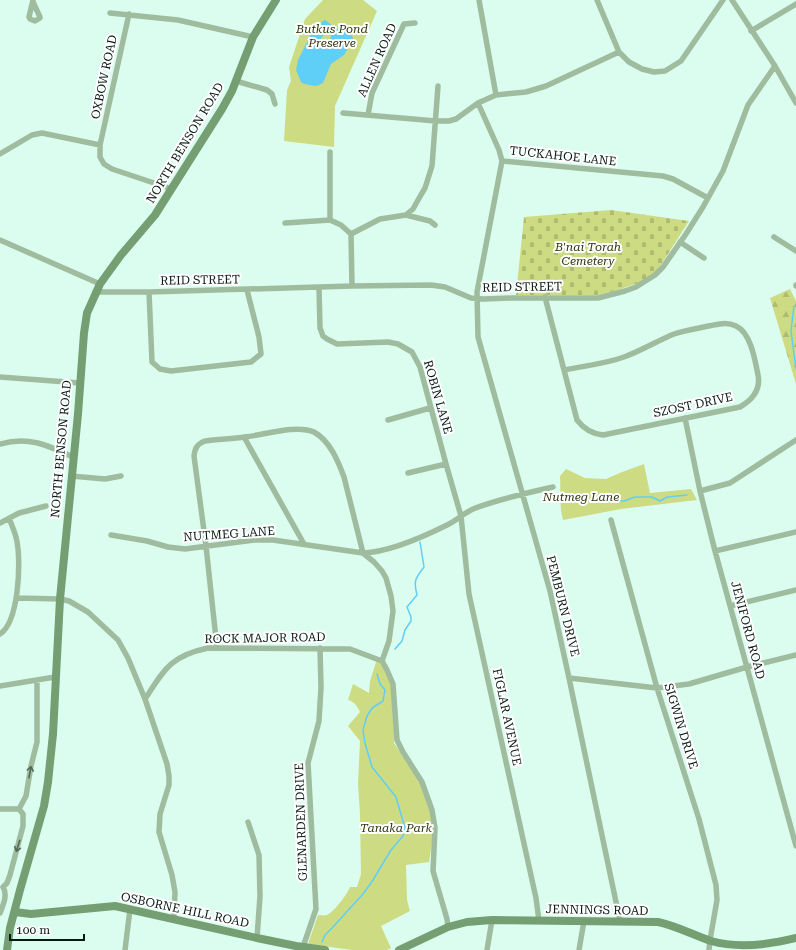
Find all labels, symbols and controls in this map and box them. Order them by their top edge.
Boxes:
street label: ALLEN ROAD [355,21,399,99]
park label: Butkus Pond Preserve [295,22,368,50]
street label: OXBOW ROAD [88,34,120,120]
street label: NORTH BENSON ROAD [143,80,227,206]
street label: TUCKAHOE LANE [509,143,617,169]
park label: B'nai Torah Cemetery [554,240,621,268]
street label: REID STREET [160,272,240,288]
street label: REID STREET [482,279,562,295]
street label: ROBIN LANE [421,358,455,436]
street label: NORTH BENSON ROAD [48,379,74,519]
street label: SZOST DRIVE [652,390,734,420]
park label: Nutmeg Lane [542,490,619,504]
street label: NUTMEG LANE [183,524,275,544]
street label: PEMBURN DRIVE [544,554,582,658]
street label: JENIFORD ROAD [728,579,768,681]
street label: ROCK MAJOR ROAD [204,630,326,646]
street label: FIGLAR AVENUE [490,667,524,767]
street label: SIGWIN DRIVE [661,681,701,771]
street label: GLENARDEN DRIVE [292,763,310,881]
one-way arrow [26,766,34,779]
park label: Tanaka Park [360,821,433,835]
one-way arrow [14,839,21,852]
street label: OSBORNE HILL ROAD [120,890,250,930]
street label: JENNINGS ROAD [545,902,649,918]
scale bar [10,916,84,942]
text: 100 m [16,923,50,937]

